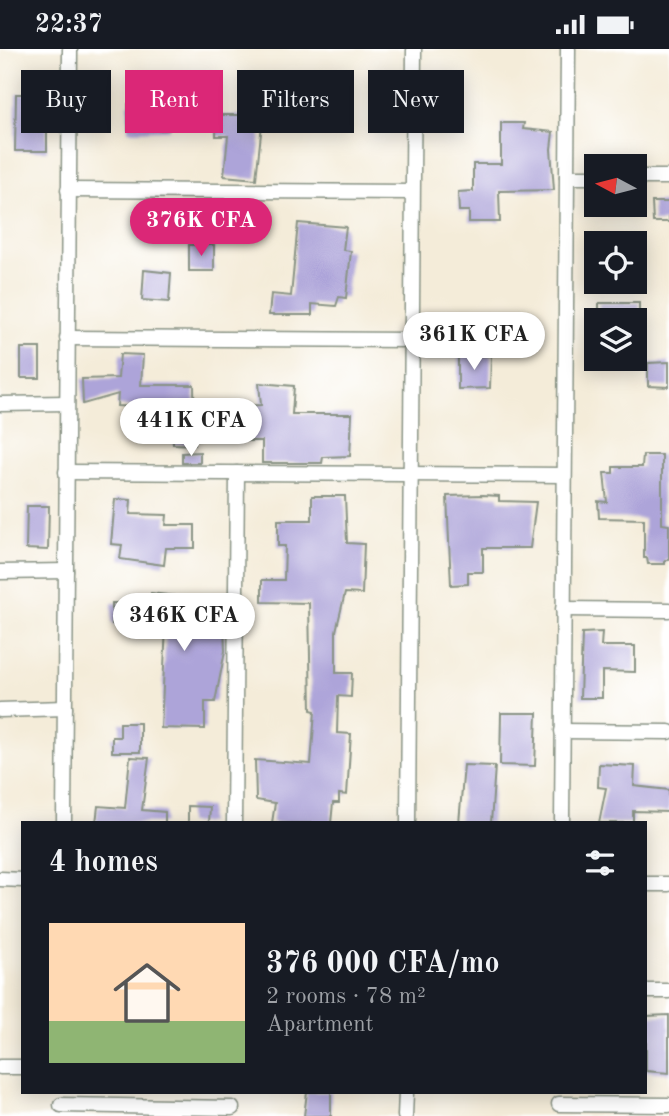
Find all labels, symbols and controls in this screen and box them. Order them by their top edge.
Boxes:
text: 22:37 [35,12,103,38]
chip: Buy [21,70,111,133]
chip: Rent [125,70,223,133]
chip: Filters [237,70,354,133]
chip: New [368,70,464,133]
north arrow [584,154,648,217]
map controls [584,154,647,371]
pin: 376K CFA [129,199,273,258]
text: 376K CFA [146,209,256,232]
button: locate [584,231,647,294]
button: layers [584,308,647,371]
pin: 361K CFA [402,313,546,372]
text: 361K CFA [419,323,529,346]
pin: 441K CFA [119,399,263,458]
text: 441K CFA [136,409,246,432]
pin: 346K CFA [112,593,256,653]
text: 346K CFA [129,604,239,627]
icon: filters [581,844,619,882]
text: 4 homes [49,848,158,878]
text: 376 000 CFA/mo [266,949,500,979]
icon: home [105,951,189,1035]
text: 2 rooms · 78 m² [266,985,426,1008]
text: Apartment [266,1013,374,1036]

